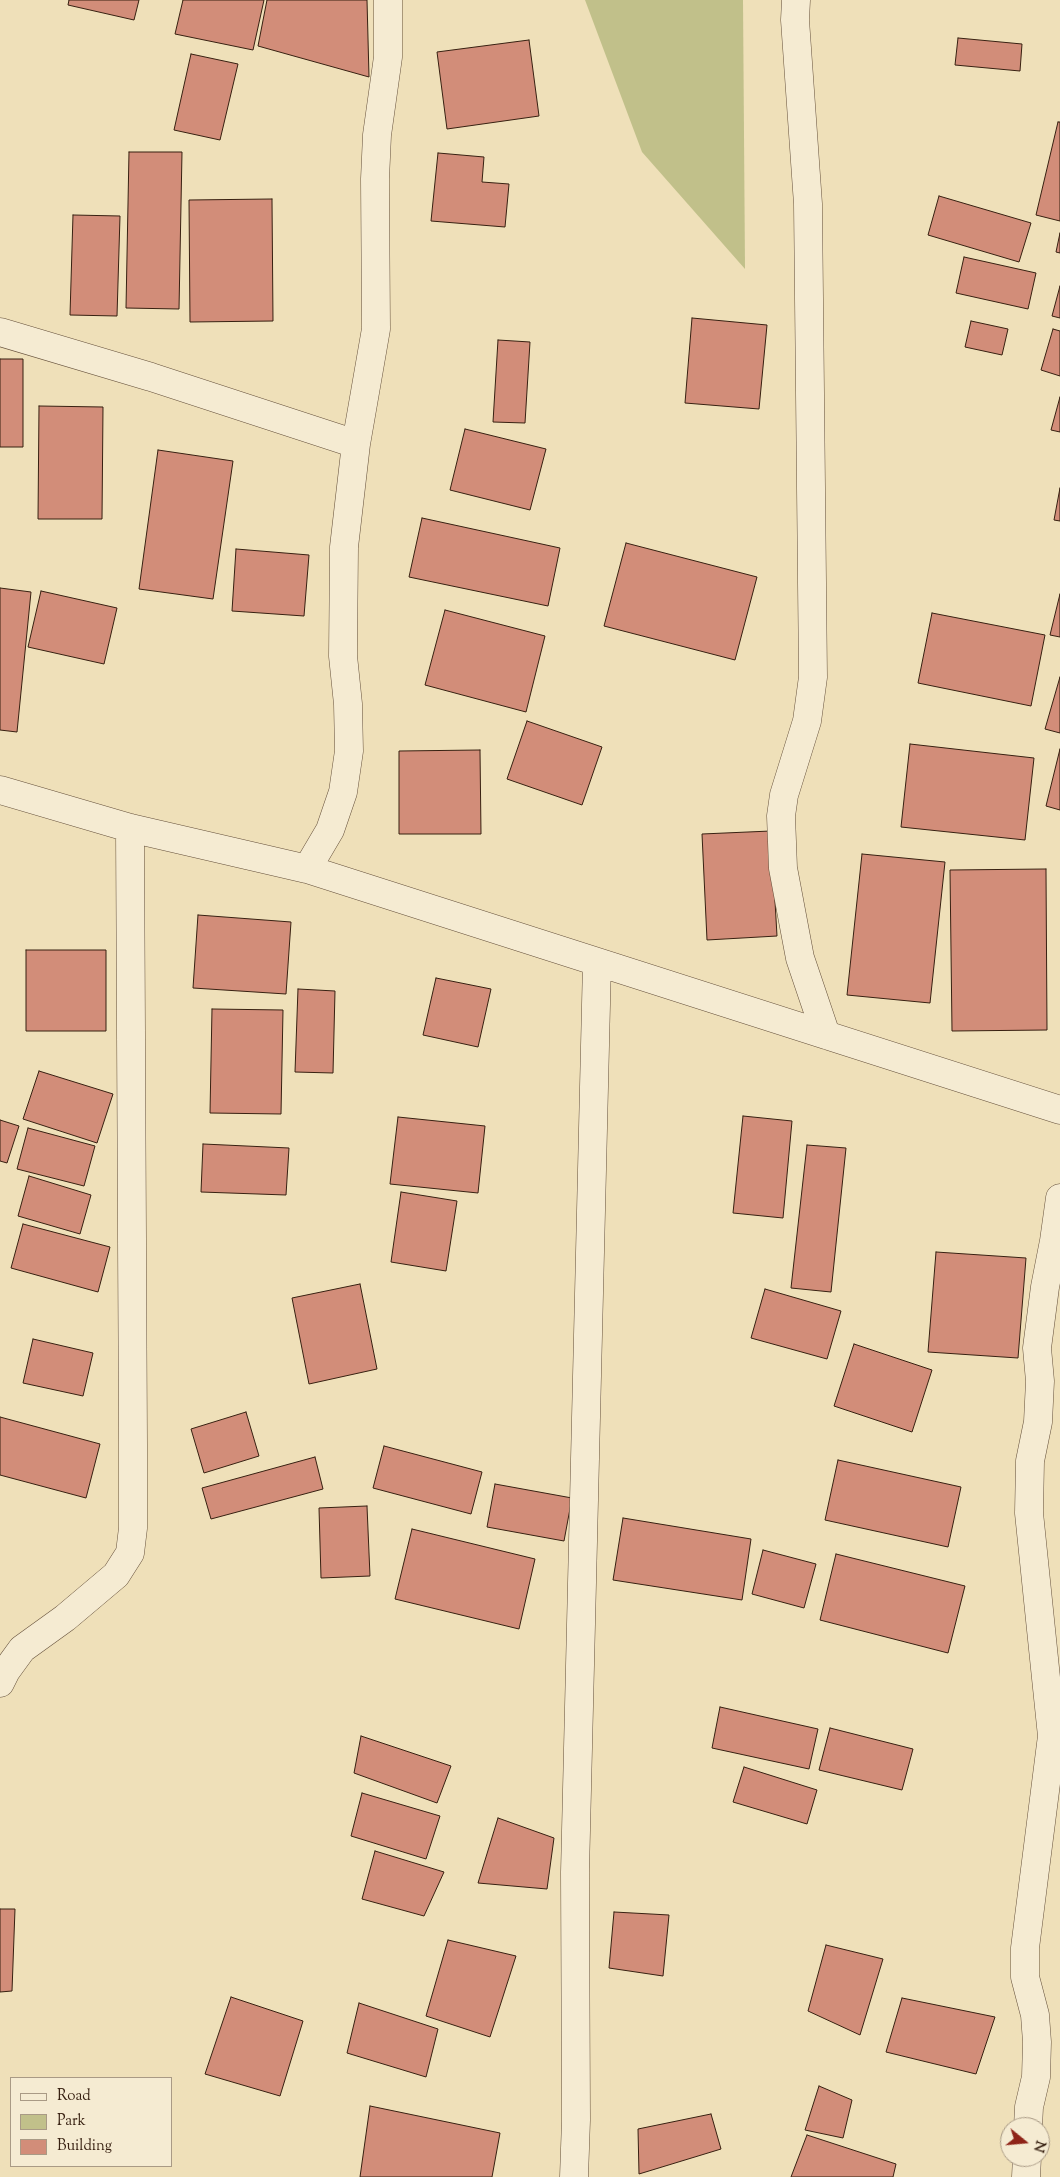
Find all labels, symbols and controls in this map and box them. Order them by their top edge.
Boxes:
legend [10,2077,172,2167]
text: Road [57,2086,91,2107]
text: Park [57,2111,86,2132]
north arrow [1000,2117,1050,2167]
text: Building [57,2136,112,2157]
text: N [1027,2138,1050,2154]

